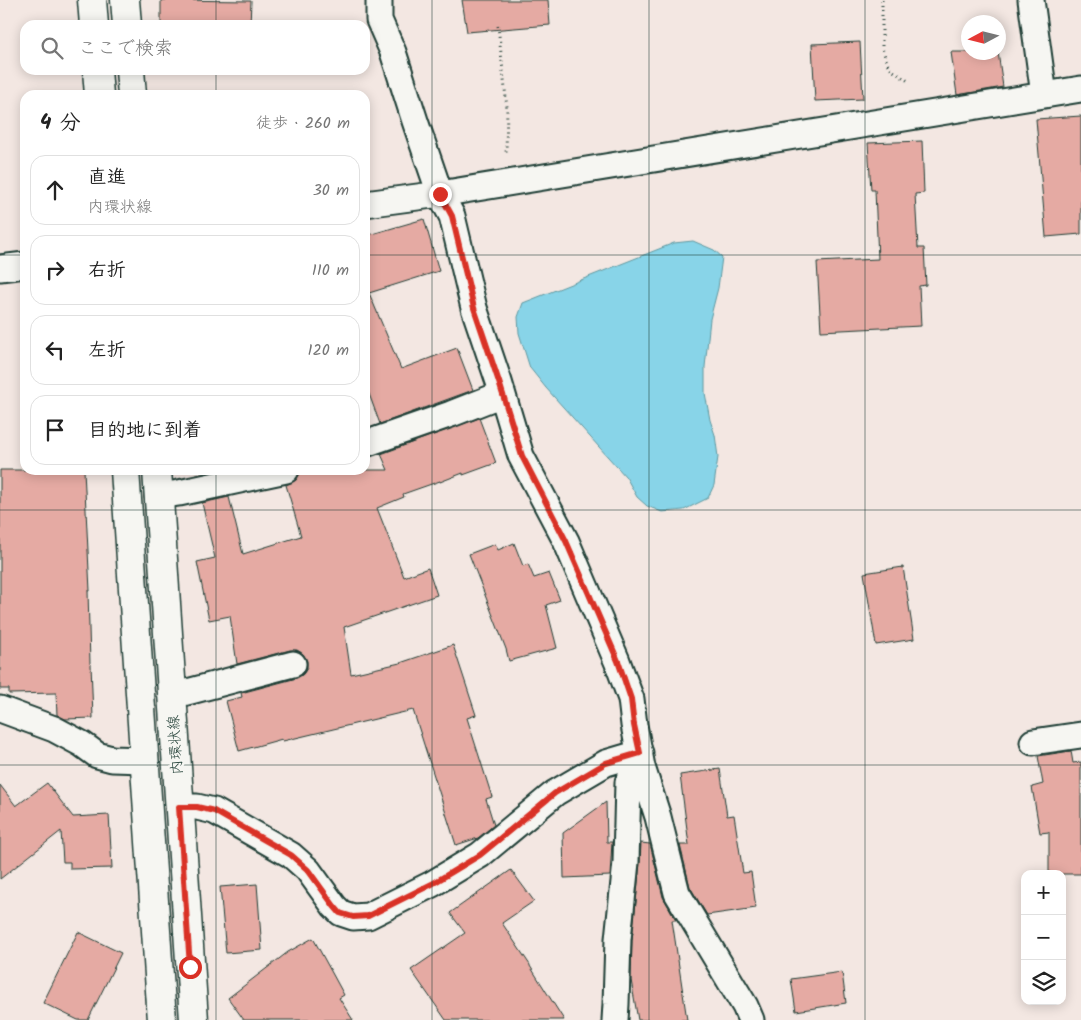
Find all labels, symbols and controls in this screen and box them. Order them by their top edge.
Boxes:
north arrow [961,15,1006,60]
search box [20,20,370,75]
icon: search [38,34,66,62]
text: ここで検索 [78,34,173,64]
text: 4 分 [40,107,81,140]
text: 徒歩 · 260 m [256,111,350,136]
text: 直進 [88,163,126,193]
icon: ahead [41,176,69,204]
text: 30 m [313,178,349,203]
route end [429,183,452,206]
text: 内環状線 [88,195,152,220]
icon: right [41,256,69,284]
text: 右折 [88,256,126,286]
text: 110 m [312,258,349,283]
icon: left [41,336,69,364]
text: 左折 [88,336,126,366]
text: 120 m [308,338,349,363]
icon: arrive [41,416,69,444]
text: 目的地に到着 [88,416,202,446]
street label: 内環状線 [162,714,190,776]
map controls [1021,870,1066,1005]
button: + [1021,870,1066,915]
button: − [1021,915,1066,960]
route start [179,956,202,979]
button: layers [1021,960,1066,1005]

